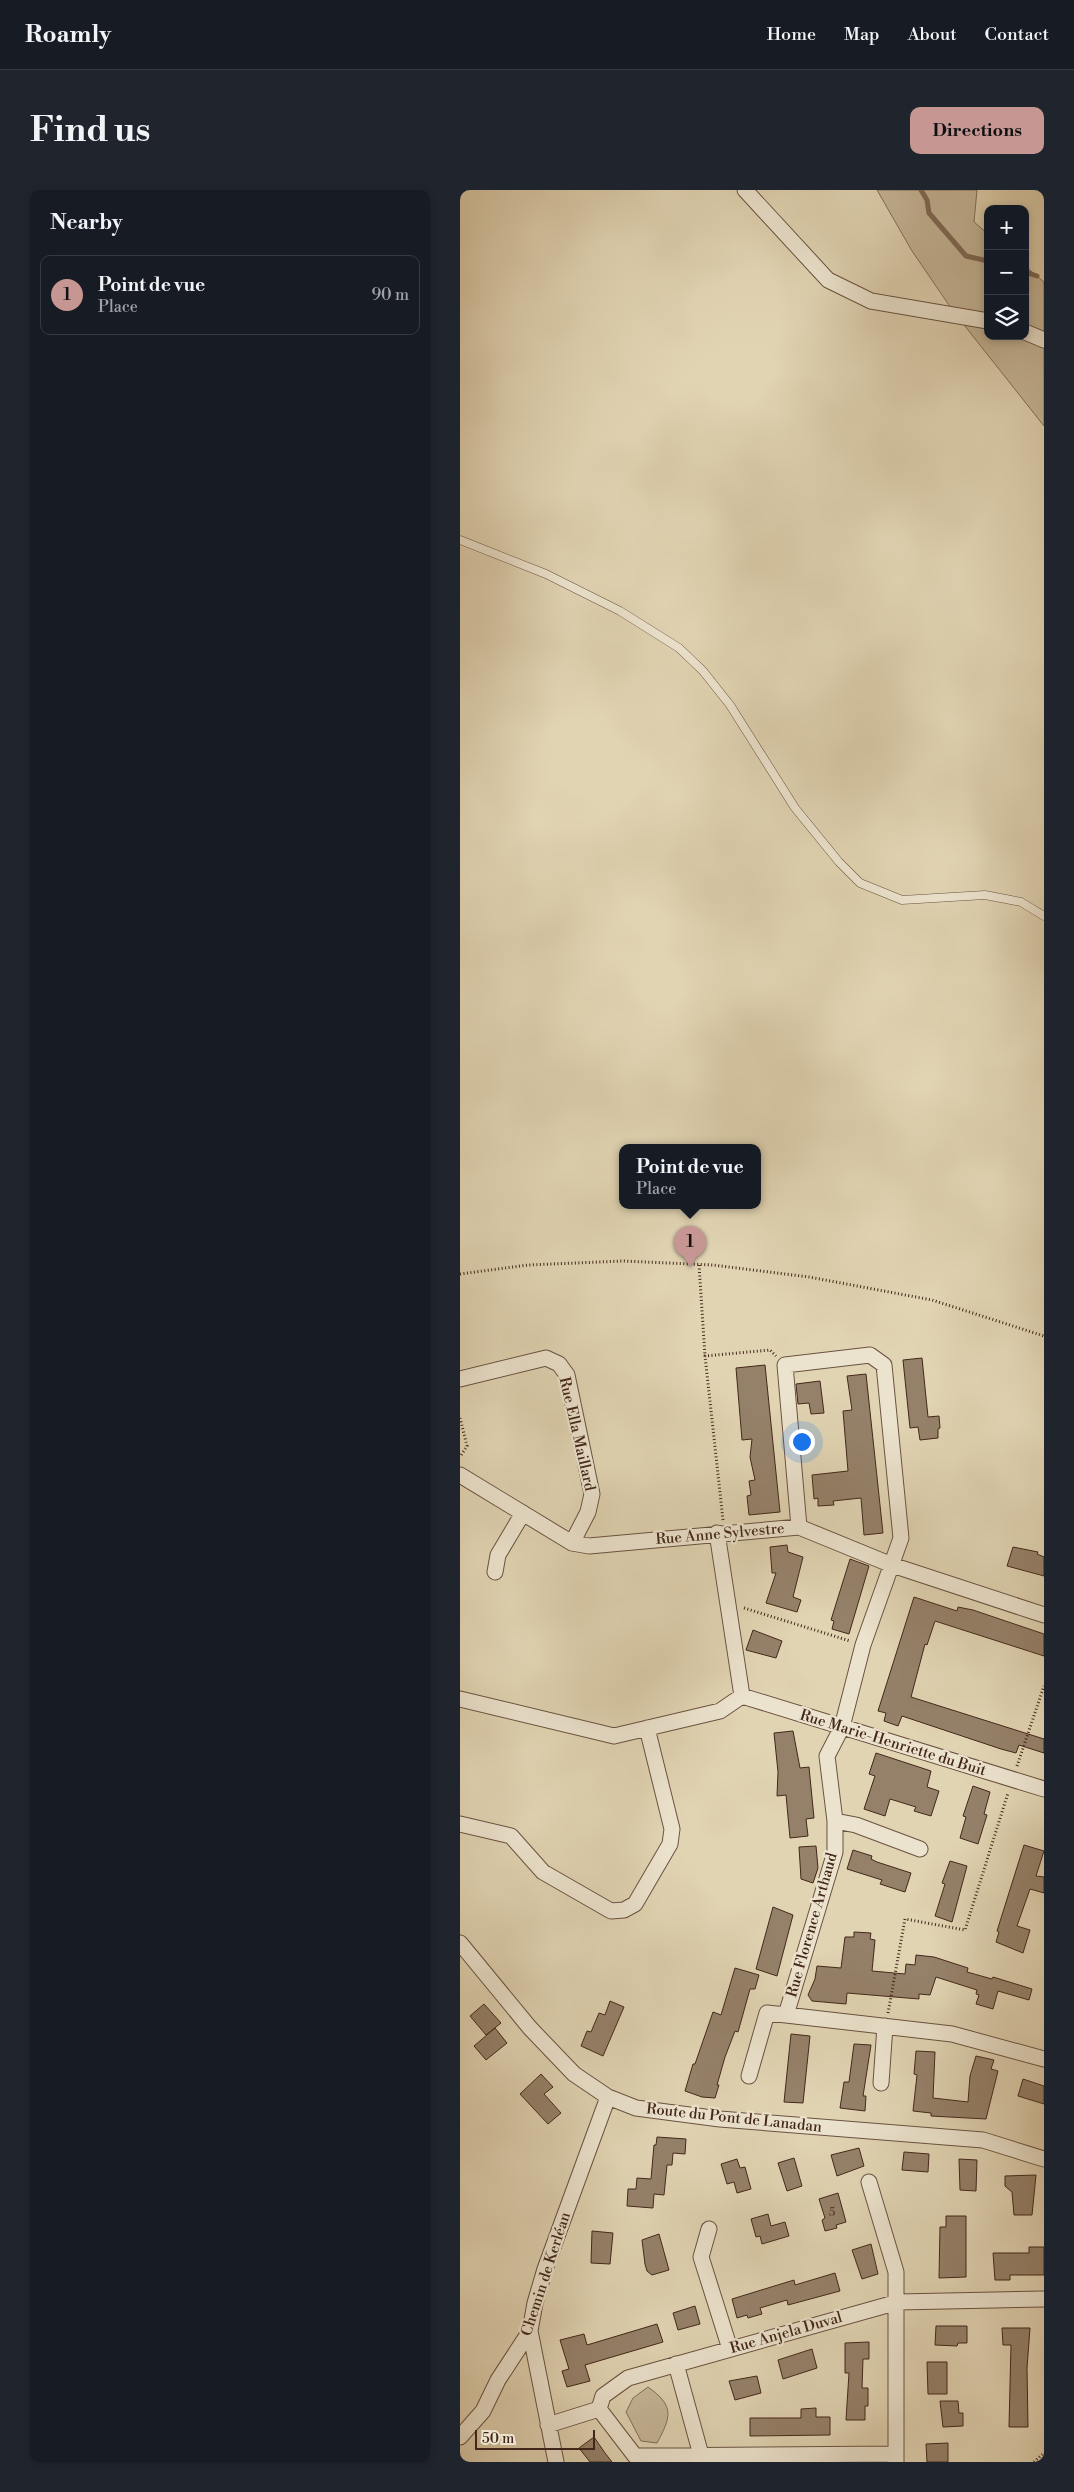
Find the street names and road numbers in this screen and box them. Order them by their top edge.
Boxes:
street label: Rue Ella Maillard [555,1375,599,1493]
street label: Rue Anne Sylvestre [655,1519,785,1549]
street label: Rue Marie-Henriette du Buit [797,1706,989,1781]
street label: Rue Florence Arthaud [782,1850,842,2000]
street label: Route du Pont de Lanadan [645,2099,823,2137]
street label: Chemin de Kerléan [517,2209,575,2338]
street label: Rue Anjela Duval [728,2308,845,2358]

